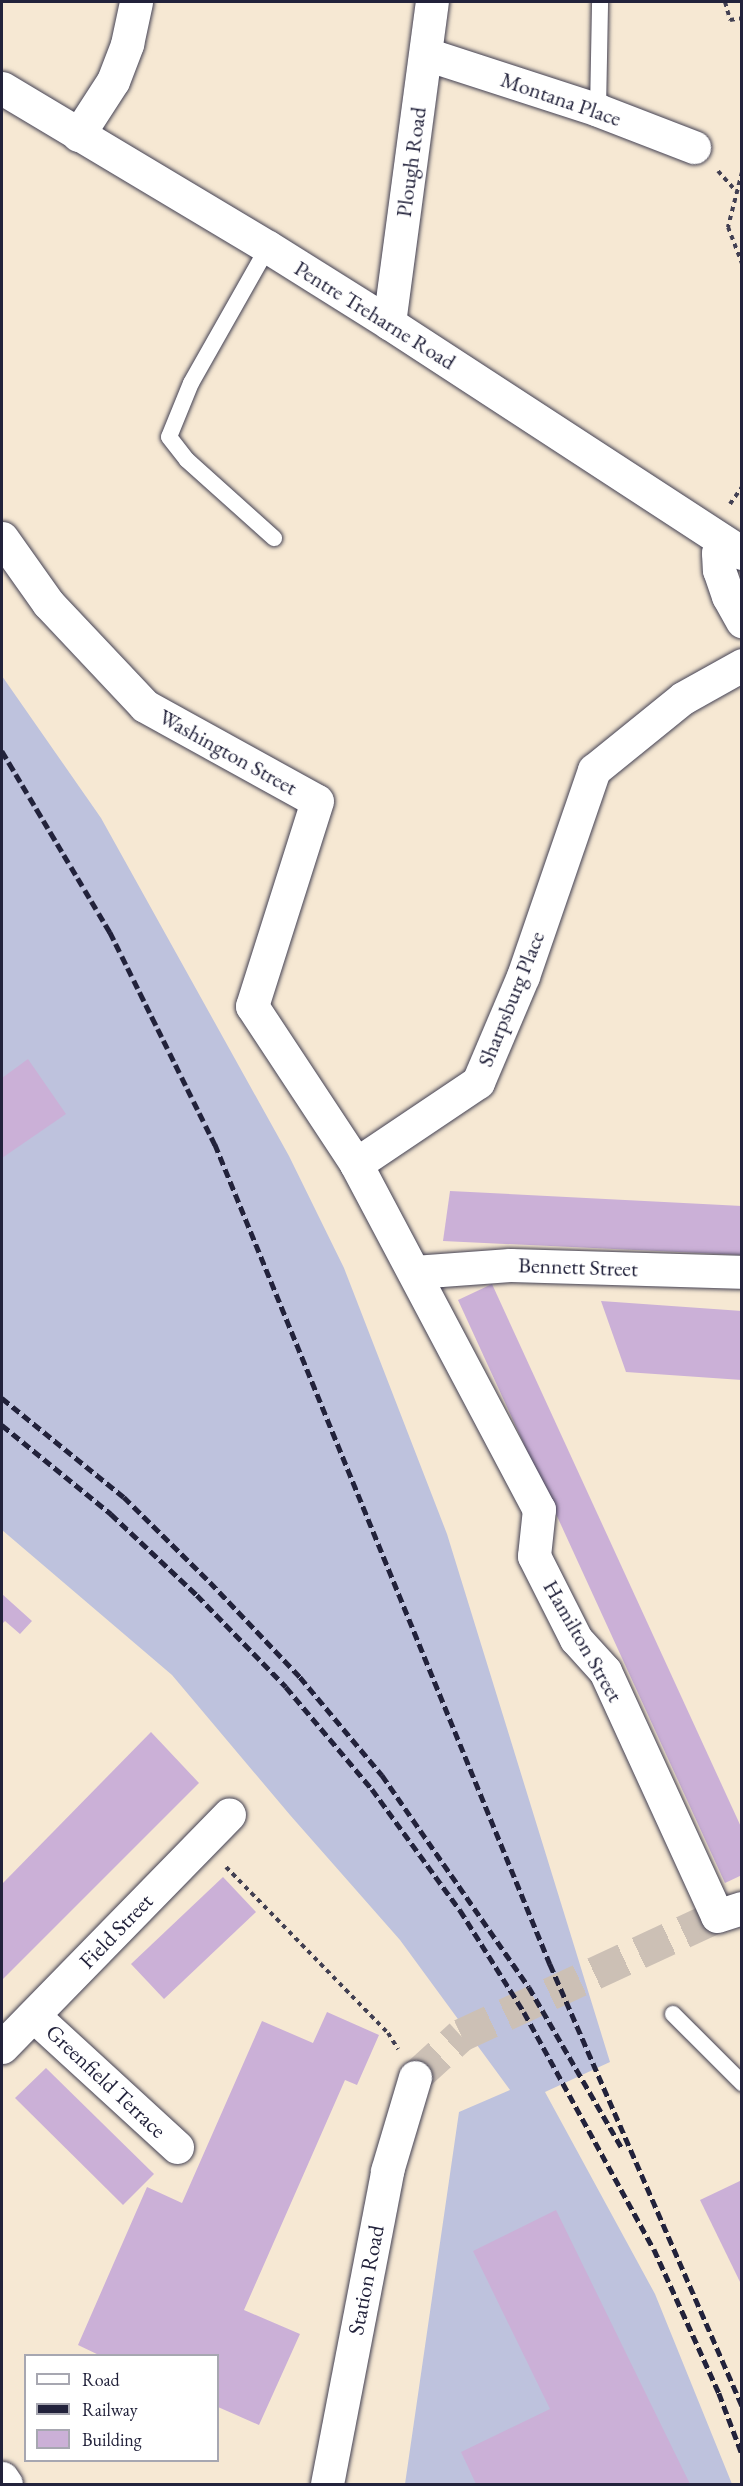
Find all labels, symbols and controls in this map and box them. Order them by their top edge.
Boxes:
street label: Montana Place [497,66,625,132]
street label: Plough Road [390,105,432,219]
street label: Pentre Treharne Road [290,255,460,375]
street label: Washington Street [154,703,302,801]
street label: Sharpsburg Place [472,927,550,1071]
street label: Bennett Street [518,1252,638,1282]
street label: Hamilton Street [537,1575,629,1707]
street label: Field Street [74,1888,158,1974]
street label: Greenfield Terrace [41,2019,171,2143]
street label: Station Road [342,2223,390,2337]
legend [24,2354,219,2462]
text: Road [82,2368,120,2391]
text: Railway [82,2398,138,2421]
text: Building [82,2428,142,2451]

